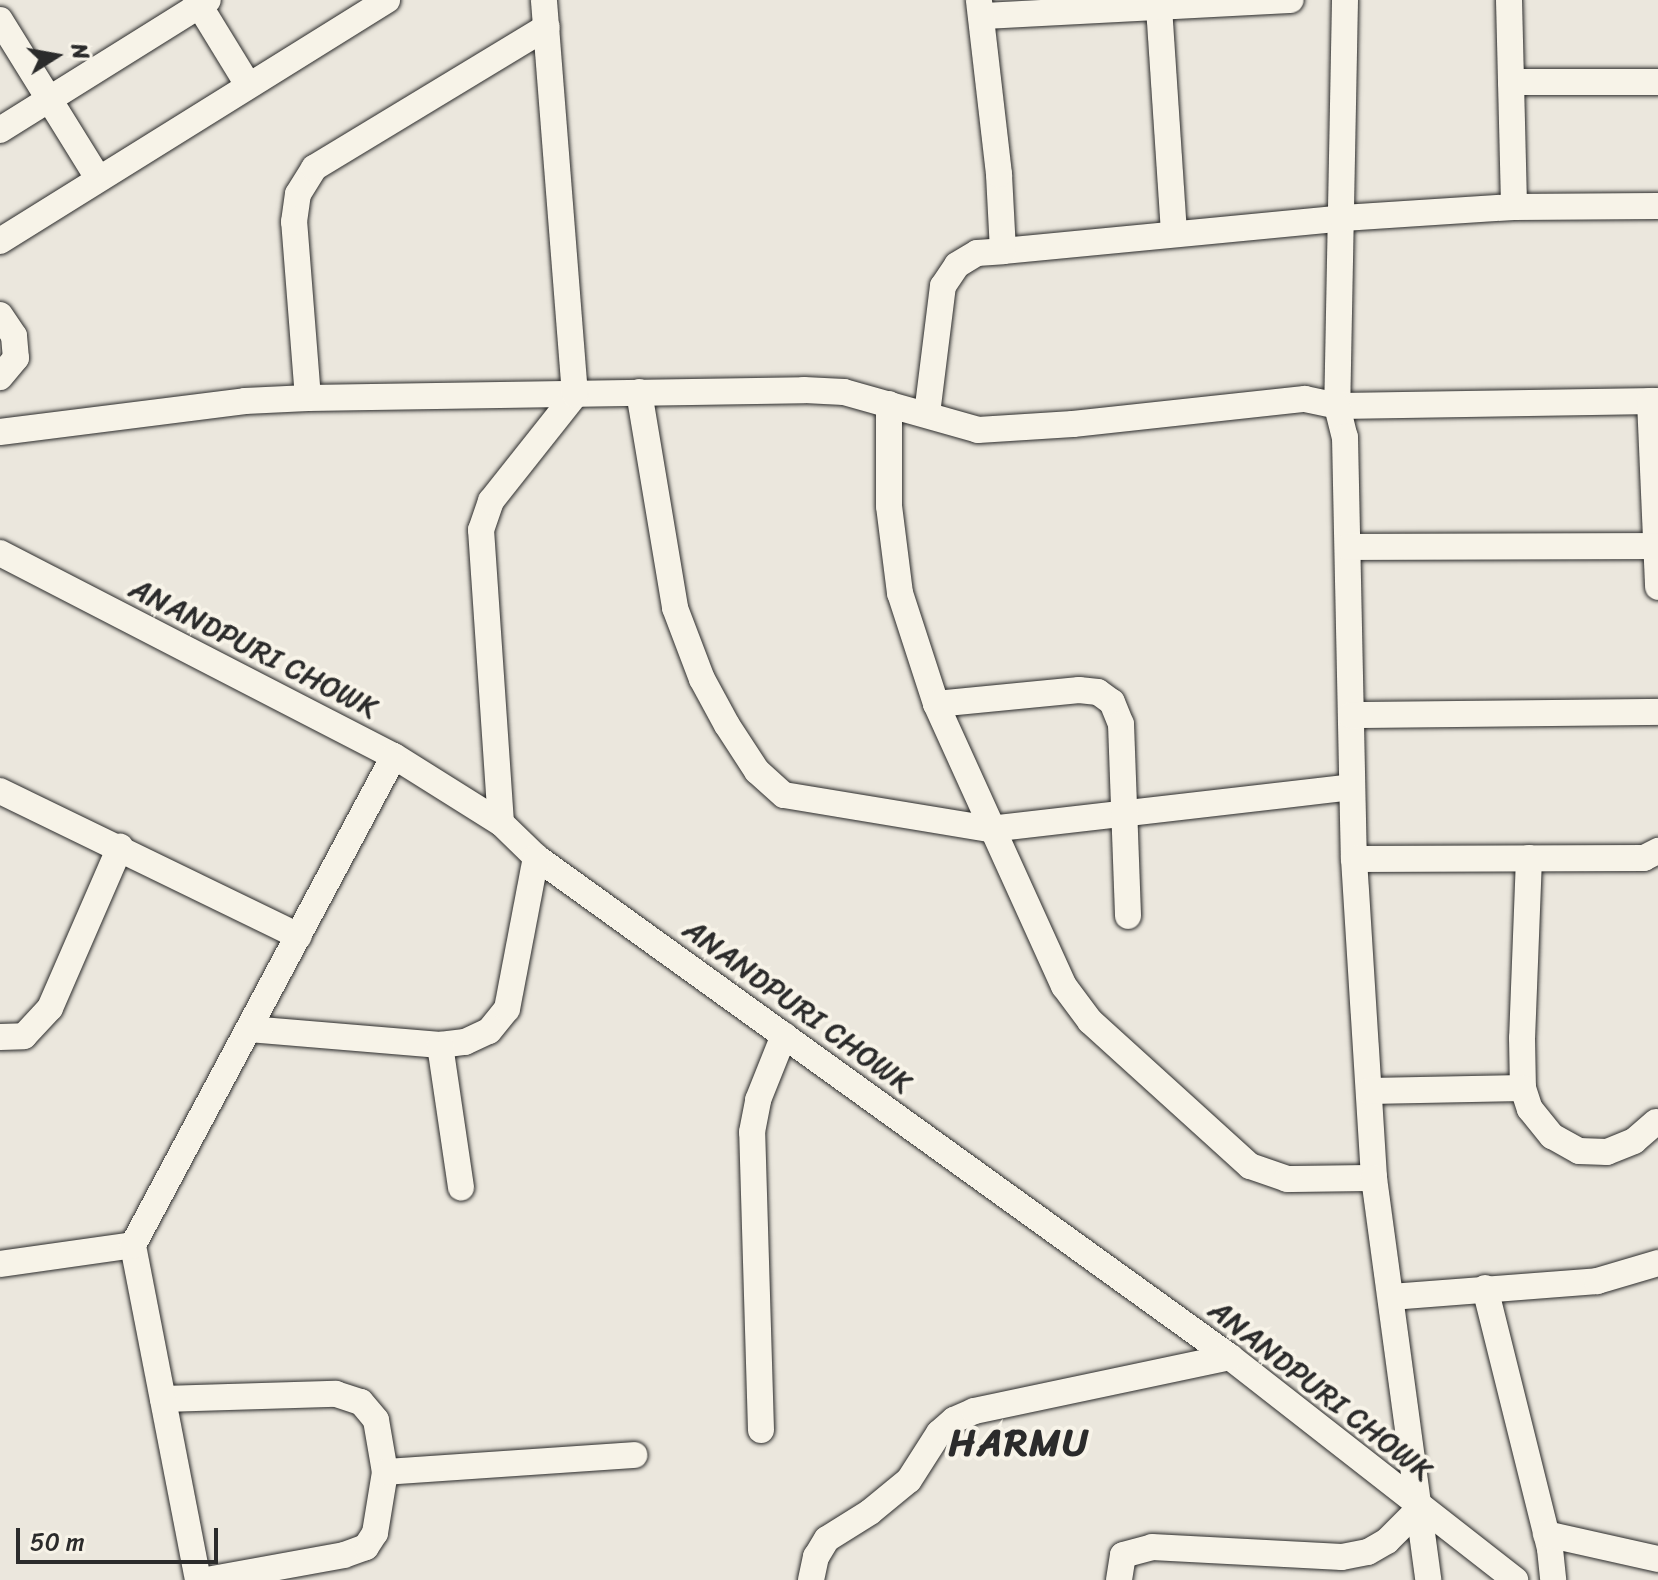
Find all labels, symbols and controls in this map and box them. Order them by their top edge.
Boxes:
north arrow [16,16,96,96]
text: N [59,40,101,63]
street label: ANANDPURI CHOWK [123,569,385,727]
street label: ANANDPURI CHOWK [676,910,920,1102]
street label: ANANDPURI CHOWK [1201,1291,1441,1489]
district label: HARMU [949,1420,1089,1466]
scale bar [20,1512,222,1562]
text: 50 m [30,1521,85,1563]

